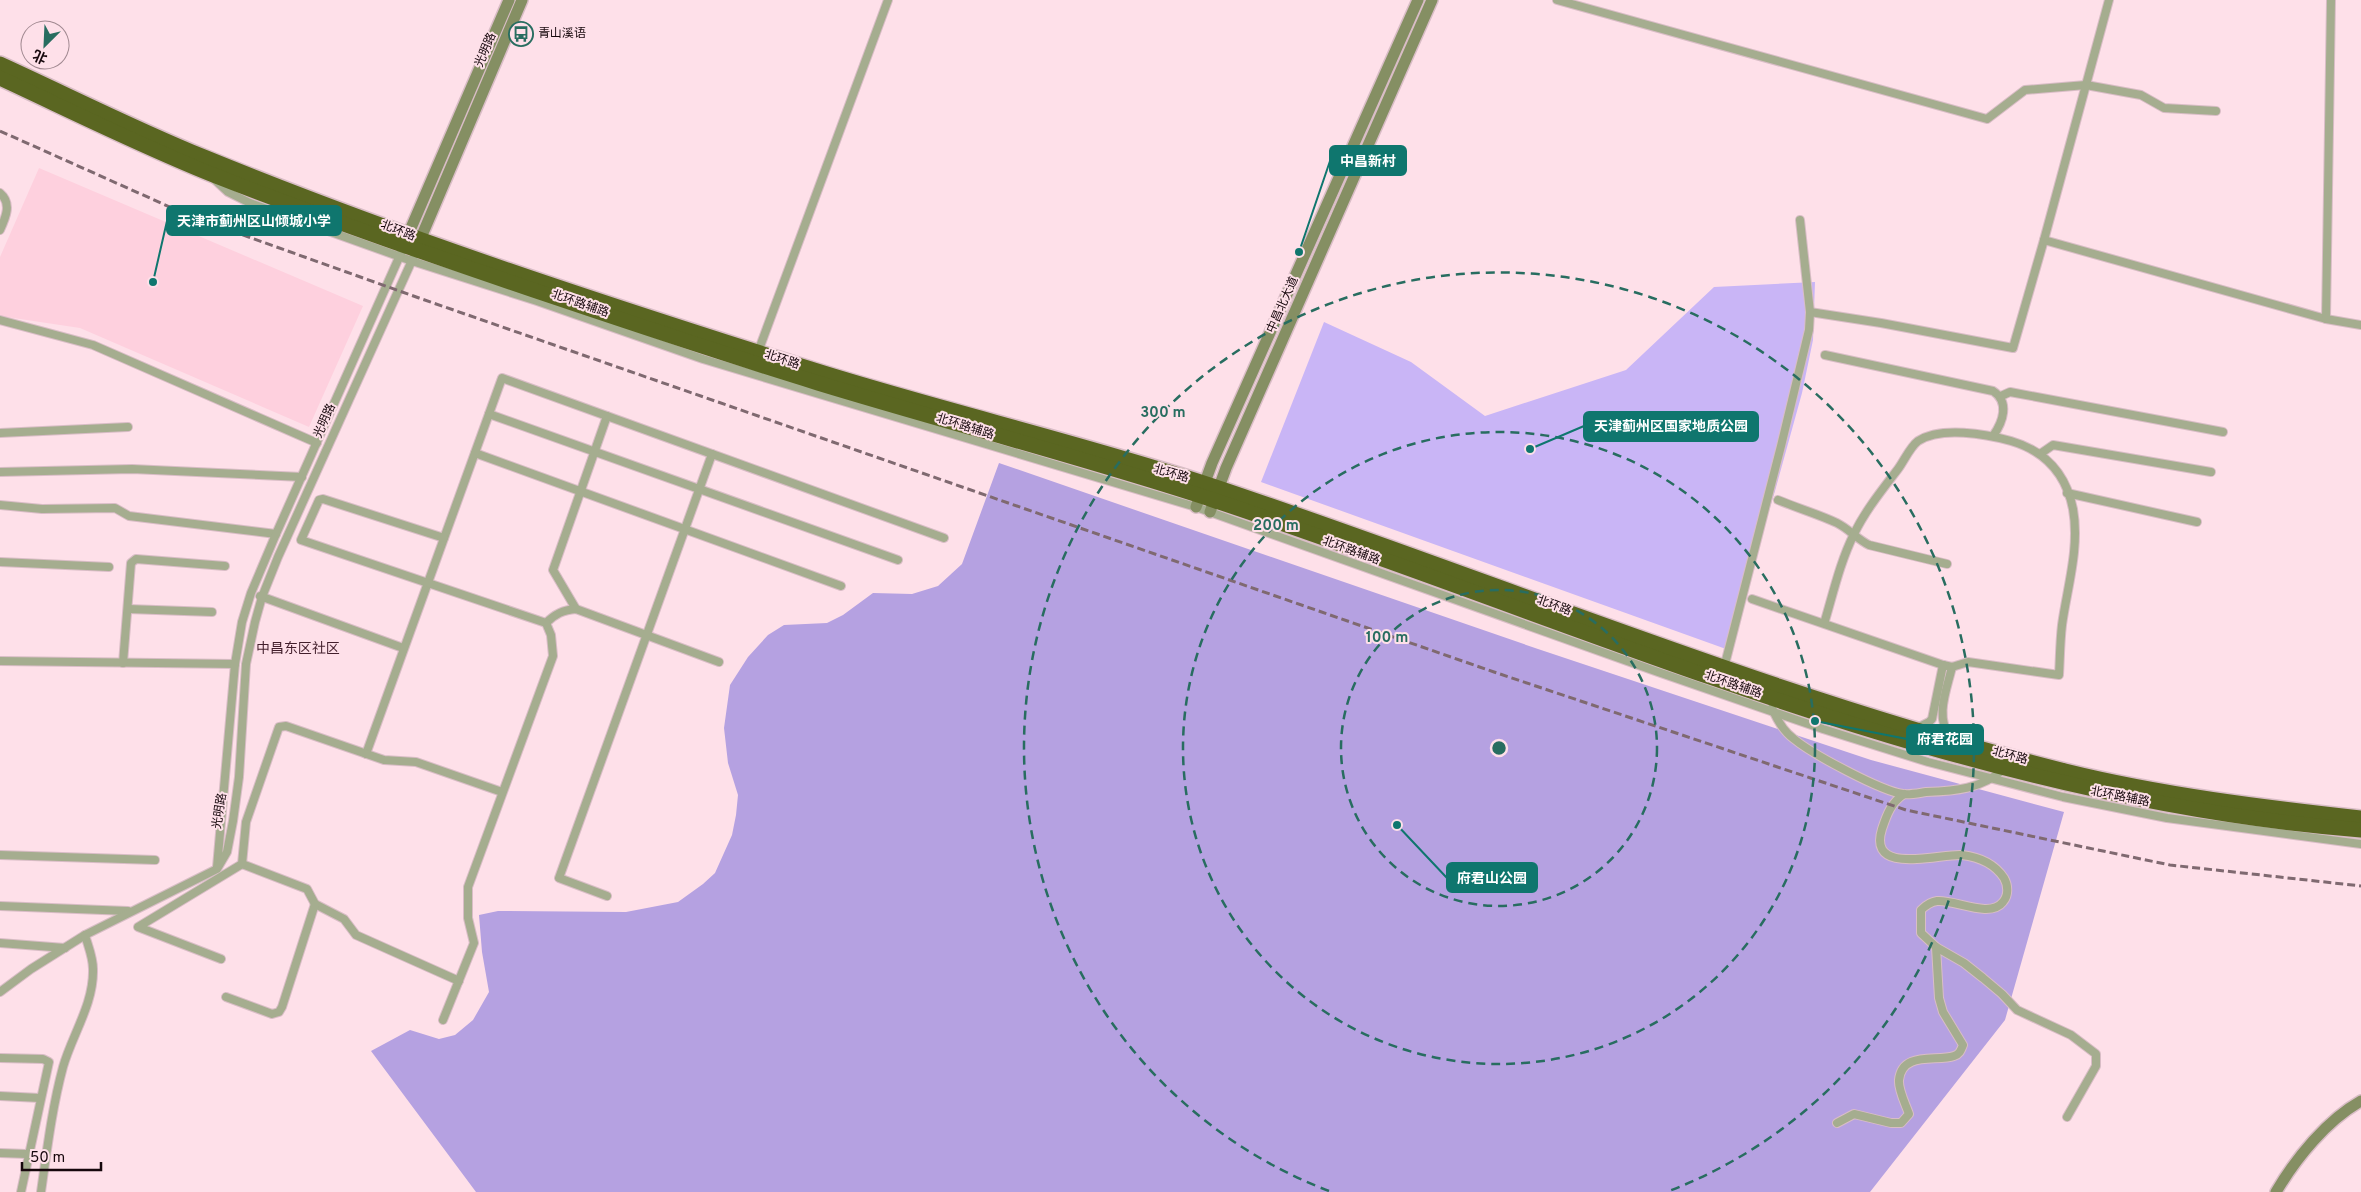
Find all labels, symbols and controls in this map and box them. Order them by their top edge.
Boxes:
north arrow [20,20,70,70]
bus stop icon: 青山溪语 [508,21,534,47]
place label: 青山溪语 [538,26,586,42]
street label: 光明路 [472,30,500,70]
text: 北 [30,45,50,66]
callout: 中昌新村 [1330,146,1406,175]
text: 中昌新村 [1340,153,1396,171]
callout: 天津市蓟州区山倾城小学 [167,206,341,235]
text: 天津市蓟州区山倾城小学 [177,213,331,231]
street label: 北环路 [378,217,418,245]
street label: 中昌北大道 [1263,274,1303,336]
street label: 北环路辅路 [549,287,611,321]
street label: 北环路 [762,347,802,373]
street label: 光明路 [310,401,340,441]
text: 300 m [1140,404,1186,423]
street label: 北环路辅路 [934,411,996,443]
callout: 天津蓟州区国家地质公园 [1584,412,1758,441]
text: 天津蓟州区国家地质公园 [1594,418,1748,436]
street label: 北环路 [1151,461,1191,487]
text: 200 m [1253,517,1299,536]
street label: 北环路辅路 [1320,533,1382,569]
street label: 北环路 [1534,592,1574,620]
text: 100 m [1366,629,1408,648]
district label: 中昌东区社区 [256,641,340,658]
street label: 北环路辅路 [1702,668,1764,702]
callout: 府君花园 [1907,725,1983,754]
text: 府君花园 [1917,731,1973,749]
centre of rings [1490,739,1508,757]
street label: 北环路 [1991,744,2029,768]
street label: 北环路辅路 [2089,783,2151,811]
street label: 光明路 [209,792,231,830]
callout: 府君山公园 [1447,863,1537,892]
text: 府君山公园 [1457,870,1527,888]
scale bar [22,1140,101,1172]
text: 50 m [30,1149,65,1168]

